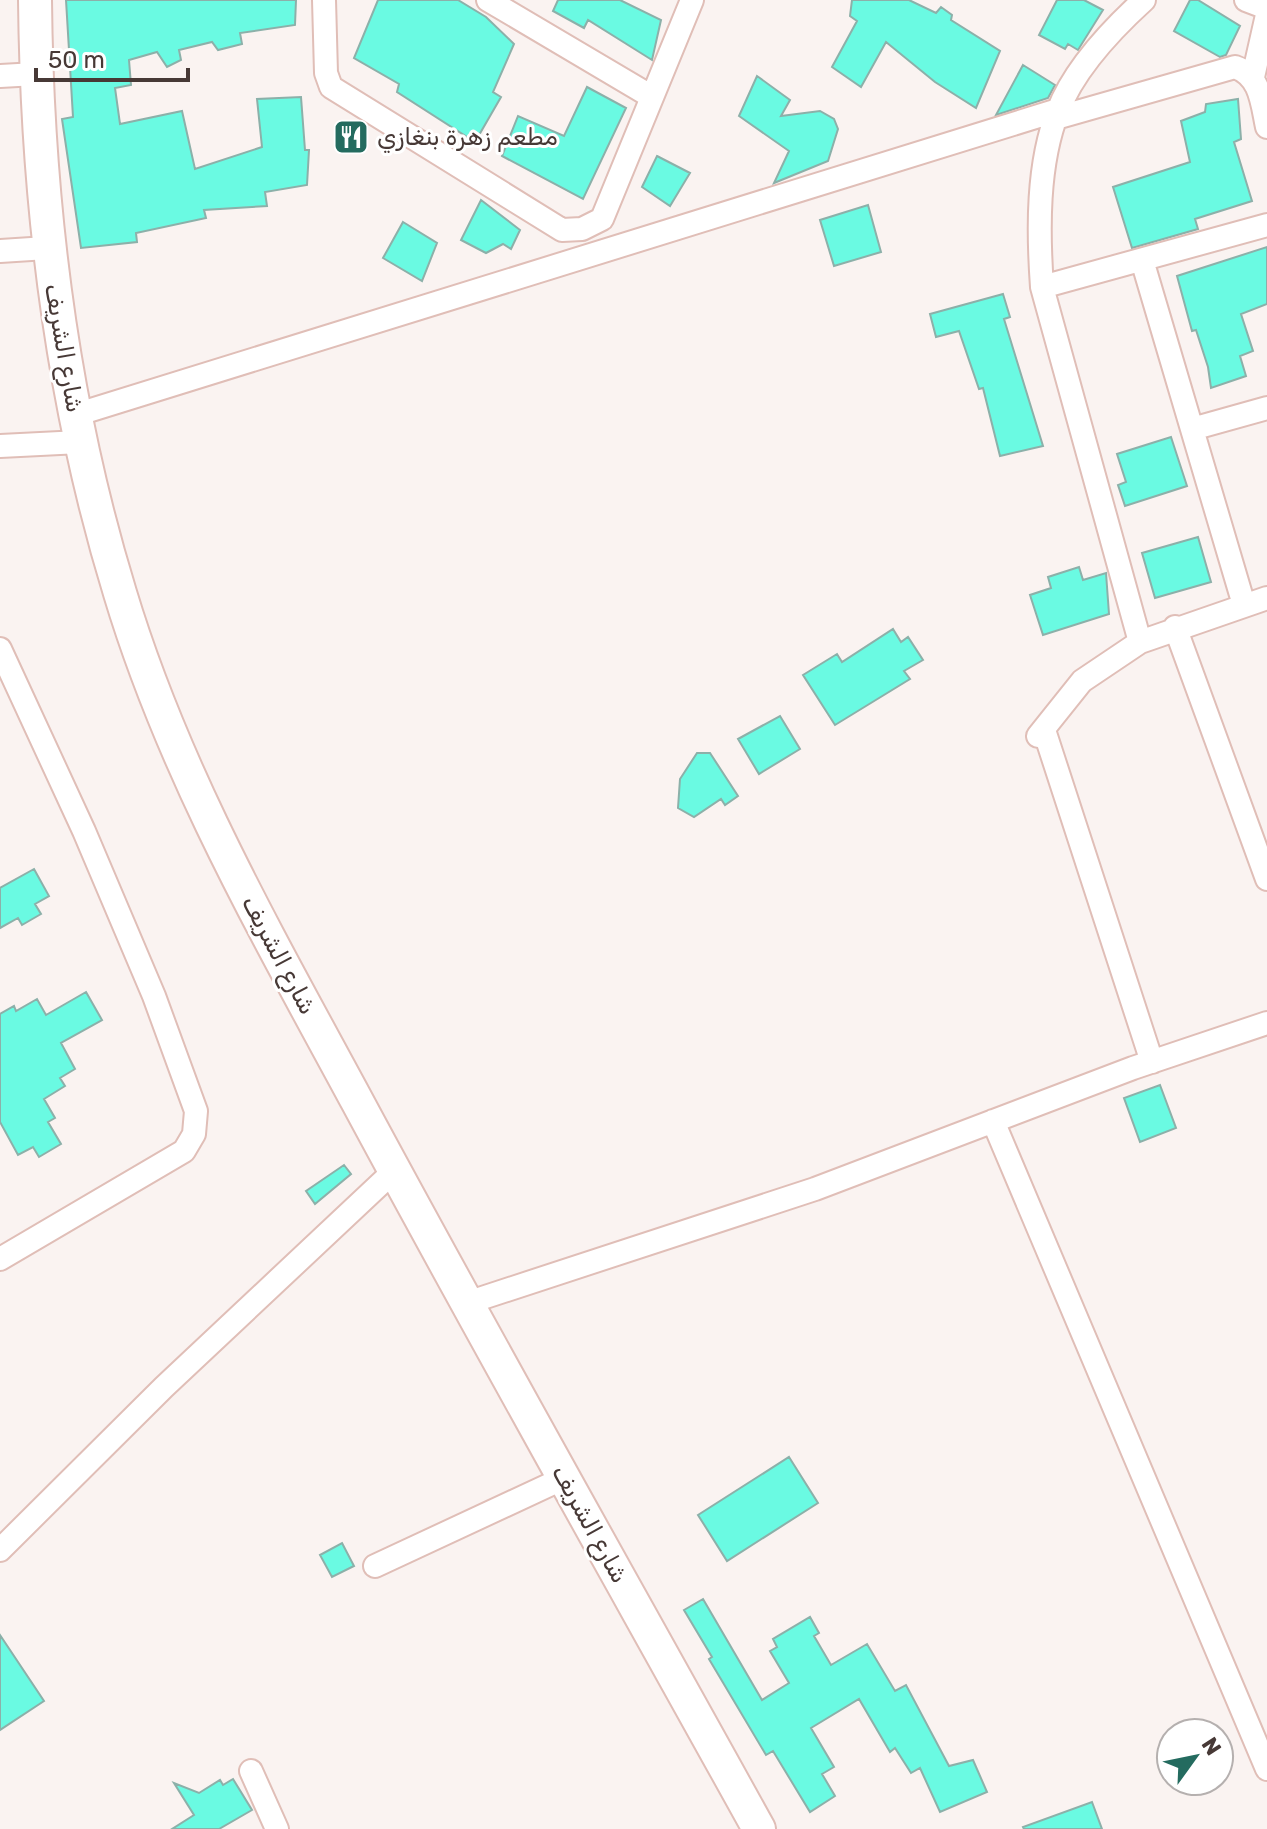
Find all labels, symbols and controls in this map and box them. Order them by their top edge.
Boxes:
scale bar [36,32,188,82]
text: 50 m [48,46,105,74]
restaurant icon: مطعم زهرة بنغازي [332,118,370,156]
place label: مطعم زهرة بنغازي [377,123,558,154]
street label: شارع الشريف [37,281,89,415]
street label: شارع الشريف [234,891,322,1020]
street label: شارع الشريف [544,1460,634,1589]
north arrow [1155,1717,1235,1797]
text: N [1196,1732,1227,1760]

